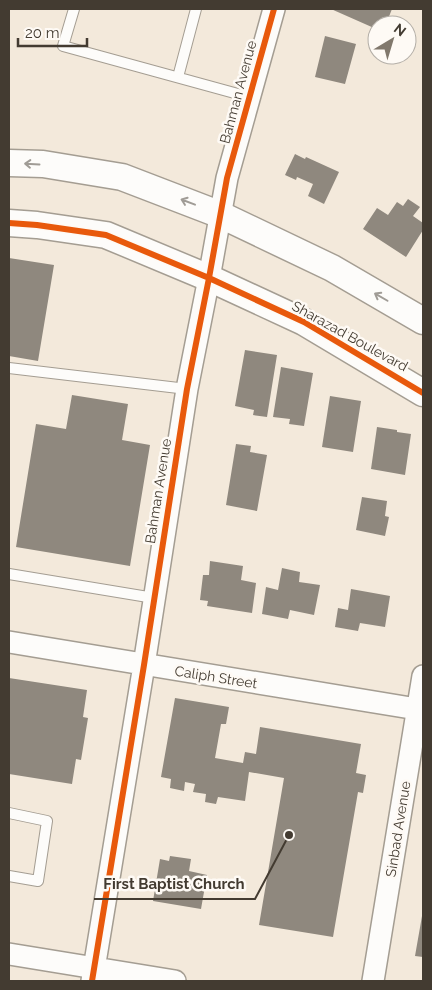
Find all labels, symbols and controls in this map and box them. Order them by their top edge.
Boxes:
scale bar [18,15,86,47]
north arrow [367,15,417,65]
text: N [391,20,409,39]
text: 20 m [25,24,60,42]
street label: Bahman Avenue [217,39,259,145]
one-way arrow [24,159,40,168]
one-way arrow [181,197,196,207]
one-way arrow [374,292,389,301]
street label: Sharazad Boulevard [289,298,411,374]
street label: Bahman Avenue [142,437,174,545]
street label: Caliph Street [174,663,259,691]
street label: Sinbad Avenue [383,780,413,878]
callout: First Baptist Church [94,869,255,899]
text: First Baptist Church [103,875,245,893]

